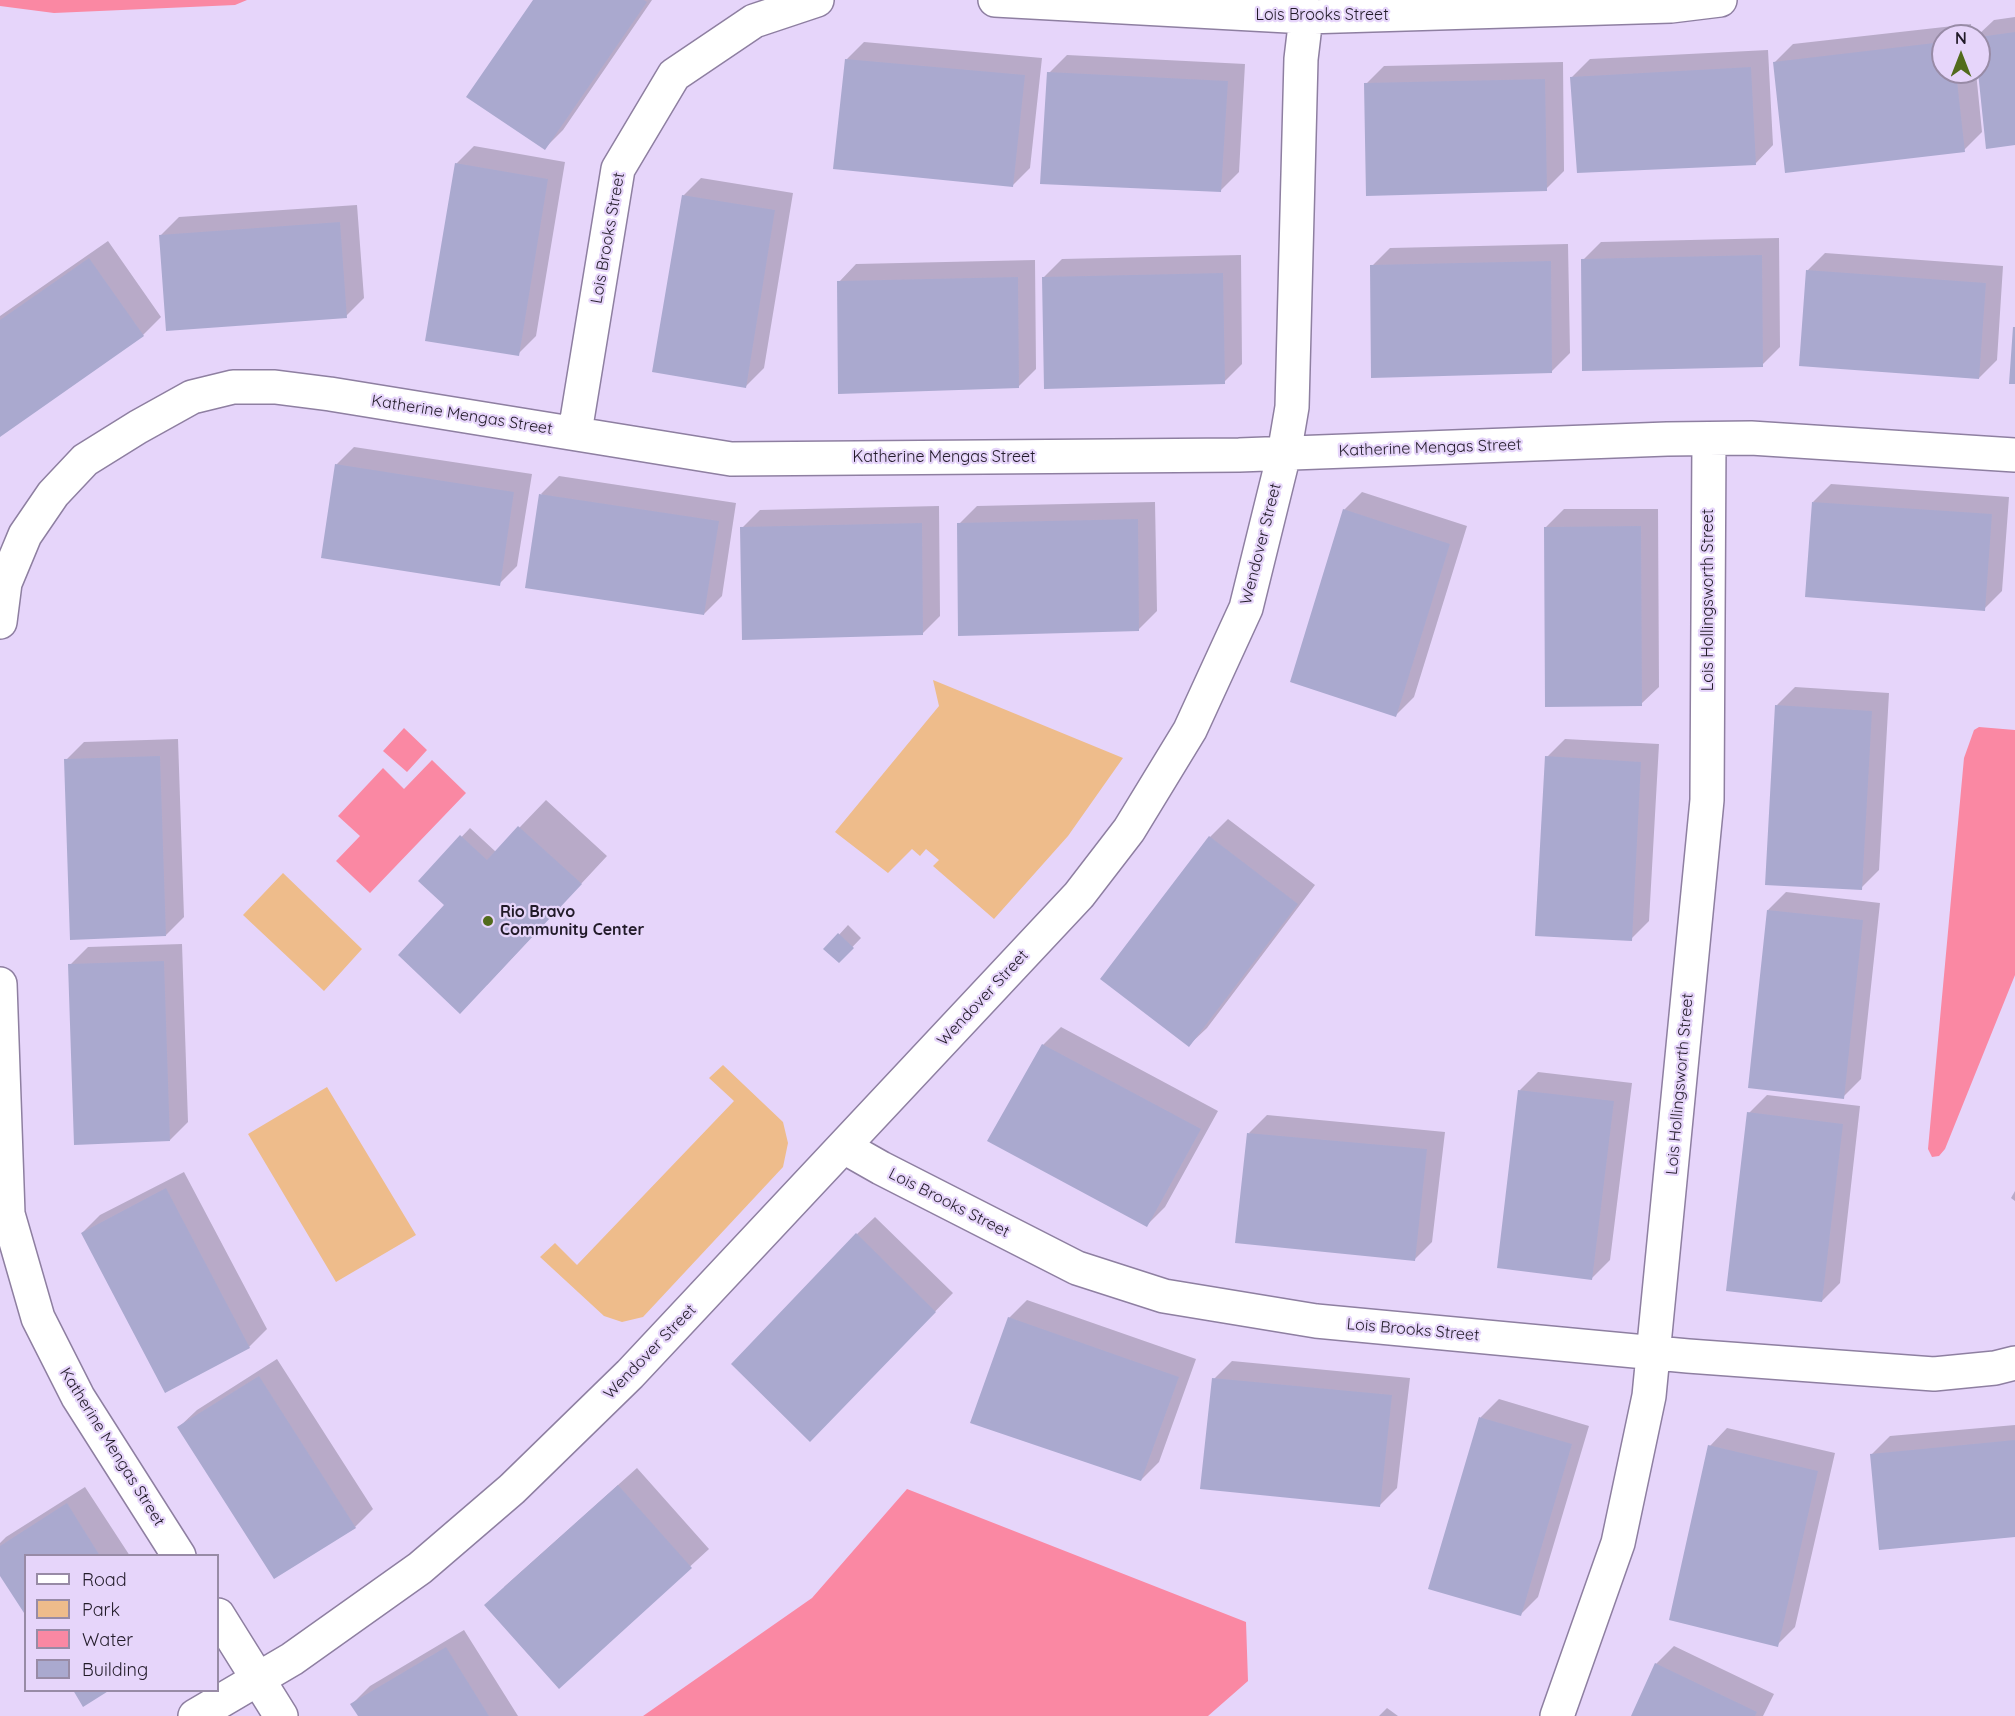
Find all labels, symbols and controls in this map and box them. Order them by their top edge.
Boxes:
street label: Lois Brooks Street [1255,5,1389,25]
north arrow [1931,24,1991,84]
text: N [1955,28,1967,48]
street label: Lois Brooks Street [587,171,629,305]
street label: Katherine Mengas Street [370,391,554,439]
street label: Katherine Mengas Street [1338,435,1522,461]
street label: Katherine Mengas Street [852,447,1036,467]
street label: Wendover Street [1237,481,1285,607]
street label: Lois Hollingsworth Street [1698,509,1718,691]
place label: Rio Bravo Community Center [500,902,644,940]
marker: Rio Bravo Community Center [481,914,495,928]
street label: Wendover Street [934,946,1032,1050]
street label: Lois Hollingsworth Street [1662,992,1698,1176]
street label: Lois Brooks Street [885,1164,1013,1242]
street label: Wendover Street [600,1301,700,1403]
street label: Lois Brooks Street [1346,1315,1480,1345]
street label: Katherine Mengas Street [55,1364,169,1530]
legend [24,1554,219,1692]
text: Road [82,1568,127,1591]
text: Park [82,1598,120,1621]
text: Water [82,1628,133,1651]
text: Building [82,1658,148,1681]

